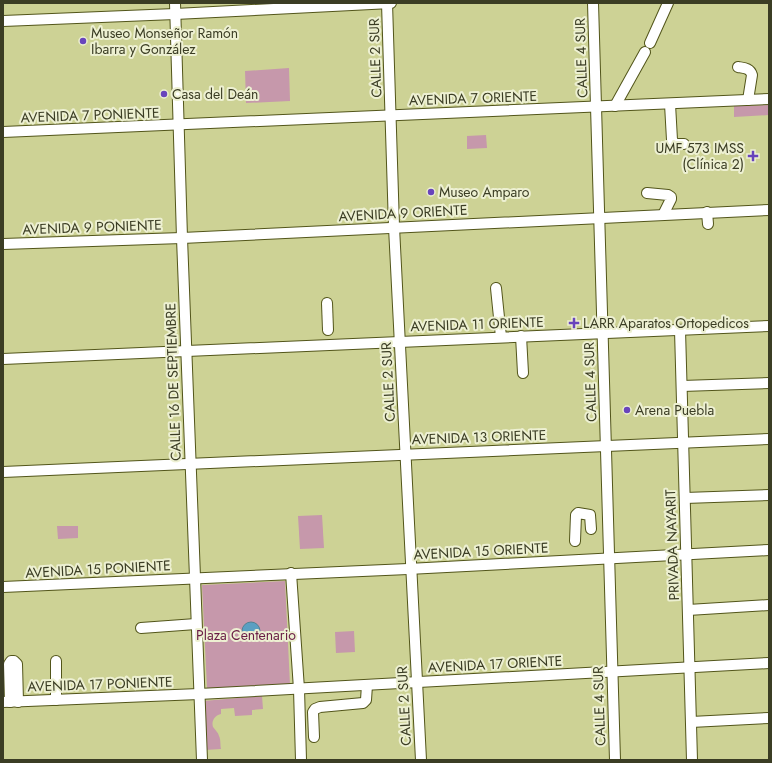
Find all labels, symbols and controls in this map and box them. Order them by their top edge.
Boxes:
street label: CALLE 2 SUR [364,18,386,98]
street label: CALLE 4 SUR [570,18,592,98]
place label: Museo Monseñor Ramón Ibarra y González [91,23,238,59]
marker: Museo Monseñor Ramón Ibarra y González [78,36,88,46]
place label: Casa del Deán [172,84,258,104]
street label: AVENIDA 7 ORIENTE [409,86,537,110]
marker: Casa del Deán [159,89,169,99]
street label: AVENIDA 7 PONIENTE [20,103,160,127]
place label: UMF 573 IMSS (Clínica 2) [655,138,744,174]
marker: UMF 573 IMSS (Clínica 2) [747,150,759,162]
place label: Museo Amparo [439,182,530,202]
marker: Museo Amparo [426,187,436,197]
street label: AVENIDA 9 ORIENTE [338,200,468,226]
street label: AVENIDA 9 PONIENTE [22,215,162,239]
street label: CALLE 16 DE SEPTIEMBRE [160,303,186,461]
street label: AVENIDA 11 ORIENTE [410,312,544,336]
place label: LARR Aparatos Ortopedicos [583,313,749,333]
marker: LARR Aparatos Ortopedicos [568,317,580,329]
street label: CALLE 2 SUR [376,342,400,422]
street label: CALLE 4 SUR [579,342,601,422]
place label: Arena Puebla [635,400,714,420]
marker: Arena Puebla [622,405,632,415]
street label: AVENIDA 13 ORIENTE [411,425,547,449]
street label: PRIVADA NAYARIT [660,489,684,601]
street label: AVENIDA 15 ORIENTE [413,537,549,565]
street label: AVENIDA 15 PONIENTE [25,555,171,583]
park label: Plaza Centenario [196,625,296,645]
street label: AVENIDA 17 ORIENTE [427,650,563,678]
street label: CALLE 2 SUR [392,666,416,746]
street label: CALLE 4 SUR [588,666,610,746]
street label: AVENIDA 17 PONIENTE [27,671,173,697]

